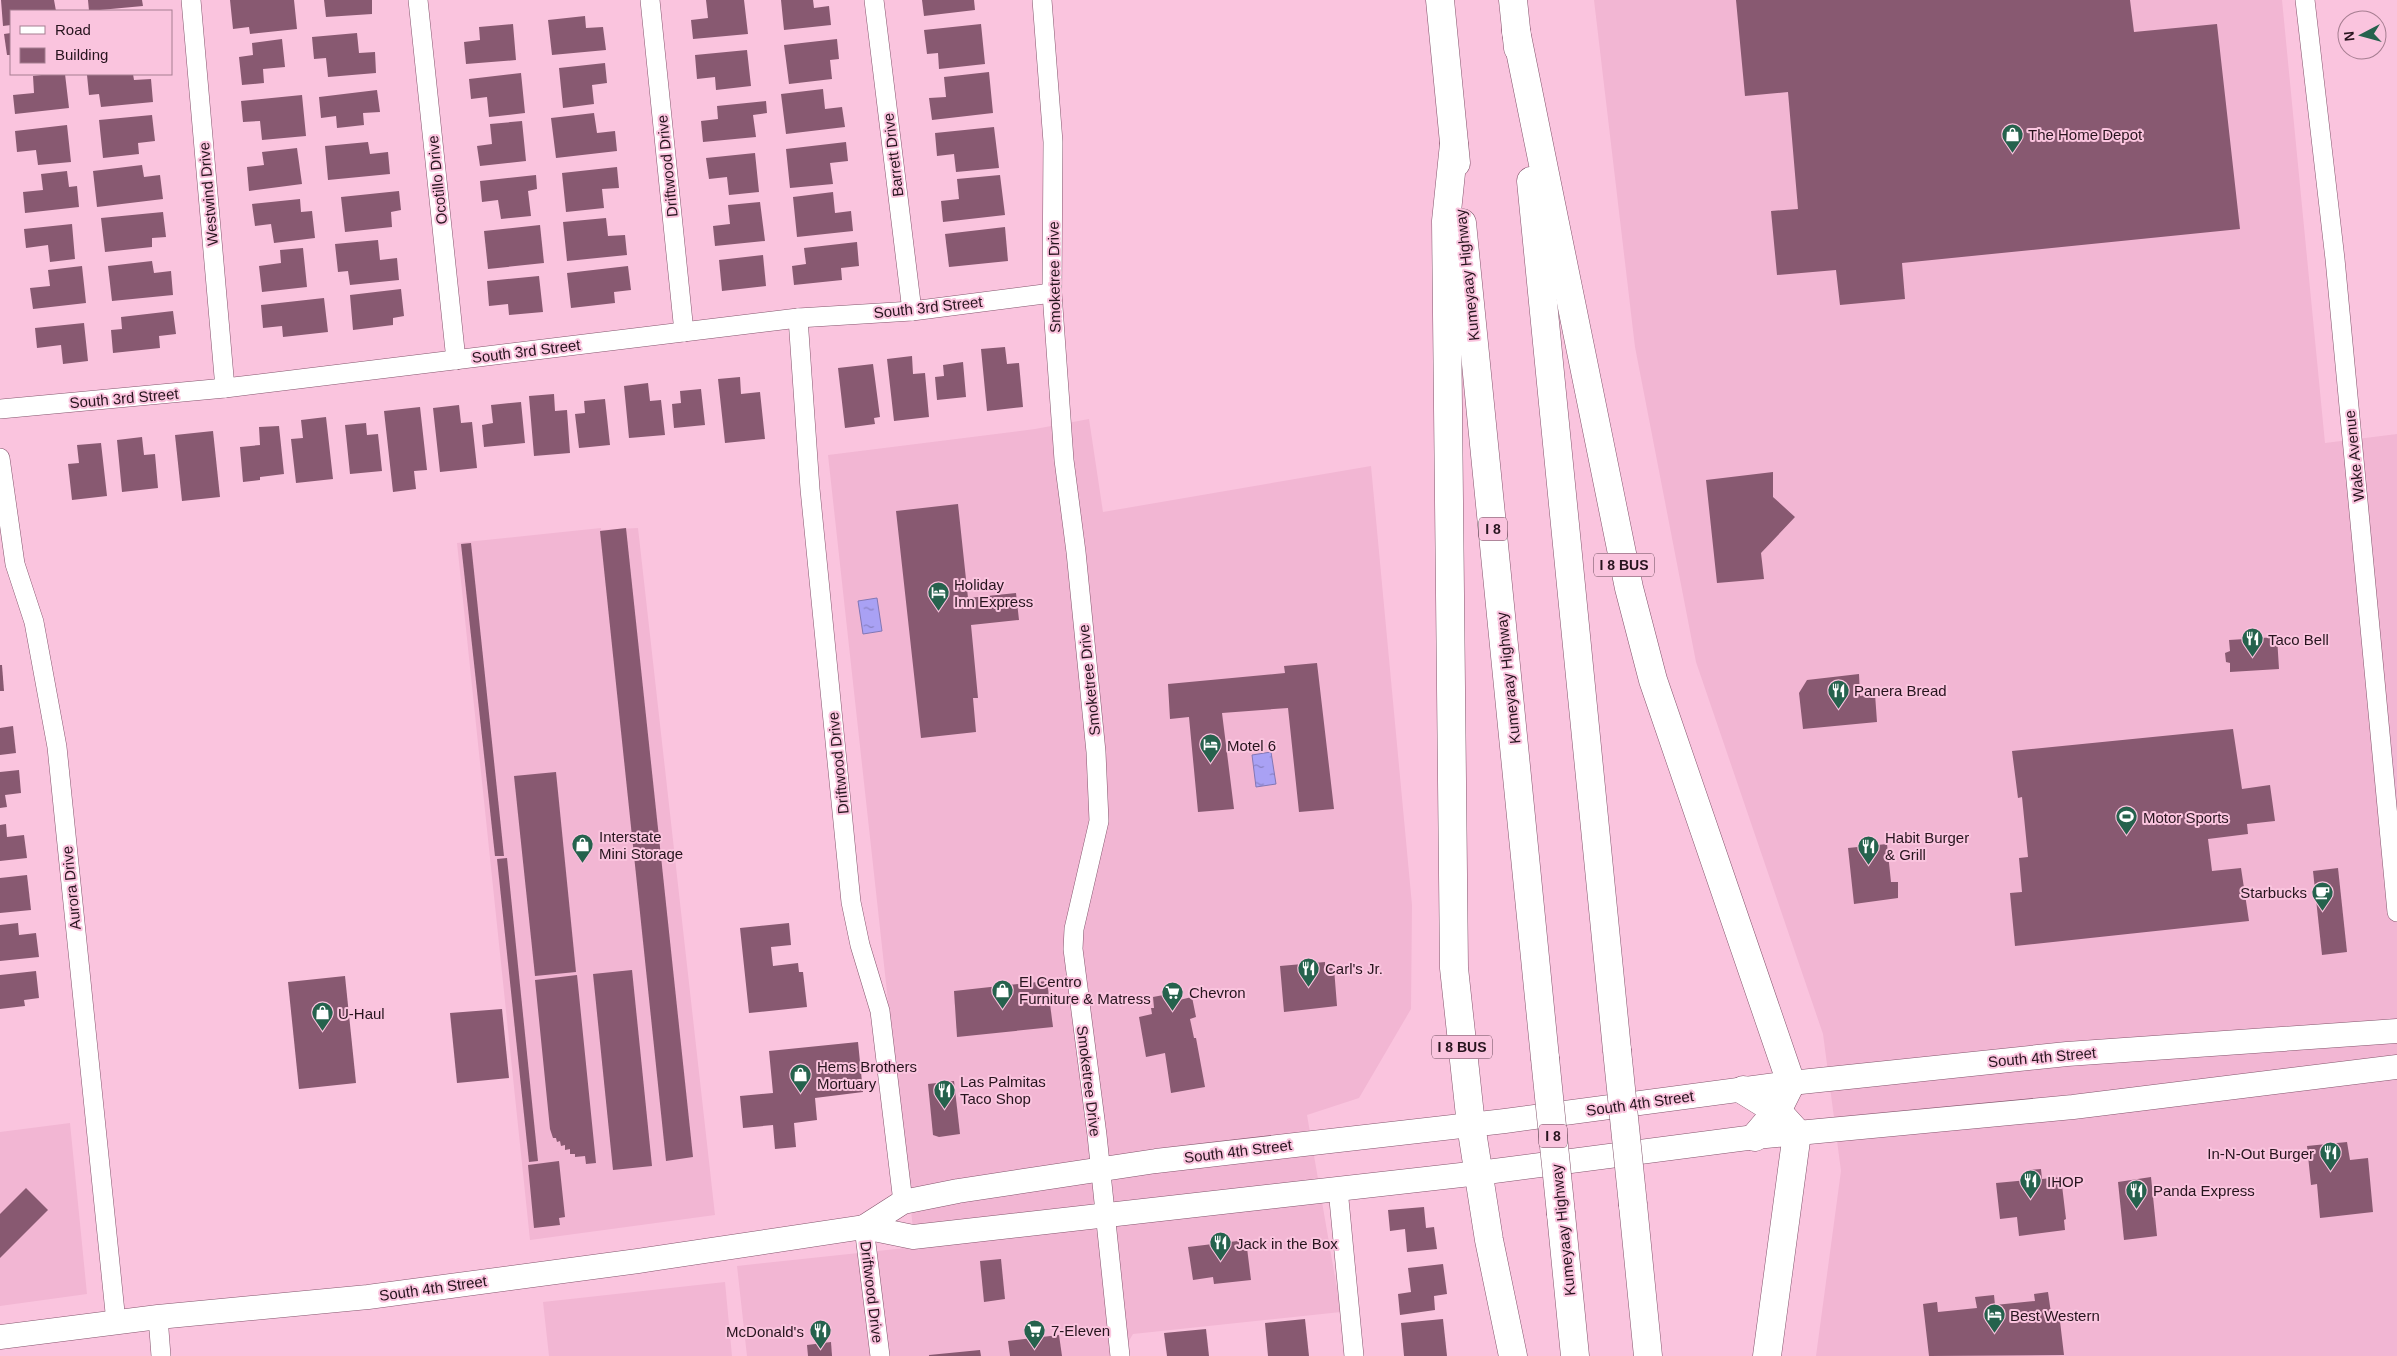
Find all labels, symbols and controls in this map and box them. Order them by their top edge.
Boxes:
legend [10,10,172,75]
north arrow [2337,10,2387,60]
text: Road [55,21,91,38]
text: N [2341,30,2358,42]
text: Building [55,46,108,63]
street label: Barrett Drive [879,112,907,198]
street label: Driftwood Drive [653,114,681,218]
shop icon: The Home Depot [2000,122,2024,153]
place label: The Home Depot [2028,126,2143,143]
street label: Ocotillo Drive [424,135,450,225]
street label: Westwind Drive [195,141,221,247]
street label: Kumeyaay Highway [1452,208,1482,342]
street label: Smoketree Drive [1045,221,1063,333]
street label: South 3rd Street [873,293,984,321]
street label: South 3rd Street [471,336,582,366]
street label: South 3rd Street [69,385,180,411]
street label: Wake Avenue [2341,409,2367,503]
road number: I 8 [1479,518,1507,540]
road number: I 8 BUS [1594,554,1654,576]
place label: Holiday Inn Express [954,576,1033,610]
hotel icon: Holiday Inn Express [926,581,950,612]
street label: Kumeyaay Highway [1493,611,1523,745]
street label: Smoketree Drive [1075,624,1103,736]
restaurant icon: Taco Bell [2240,627,2264,658]
place label: Taco Bell [2268,631,2329,648]
restaurant icon: Panera Bread [1826,678,1850,709]
place label: Panera Bread [1854,682,1947,699]
street label: Driftwood Drive [824,711,852,815]
hotel icon: Motel 6 [1199,733,1223,764]
place label: Motel 6 [1227,737,1276,754]
sports icon: Motor Sports [2115,805,2139,836]
place label: Motor Sports [2143,809,2229,826]
place label: Interstate Mini Storage [599,828,683,862]
place label: Habit Burger & Grill [1885,829,1969,863]
shop icon: Interstate Mini Storage [571,833,595,864]
restaurant icon: Habit Burger & Grill [1857,834,1881,865]
street label: Aurora Drive [58,845,84,931]
cafe icon: Starbucks [2311,880,2335,911]
place label: Starbucks [2240,884,2307,901]
restaurant icon: Carl's Jr. [1297,956,1321,987]
place label: Carl's Jr. [1325,960,1383,977]
place label: El Centro Furniture & Matress [1019,973,1151,1007]
shop icon: El Centro Furniture & Matress [991,978,1015,1009]
supermarket icon: Chevron [1161,980,1185,1011]
place label: Chevron [1189,984,1246,1001]
shop icon: U-Haul [310,1001,334,1032]
place label: U-Haul [338,1005,385,1022]
street label: Smoketree Drive [1074,1025,1104,1137]
road number: I 8 BUS [1432,1036,1492,1058]
street label: South 4th Street [1987,1044,2098,1070]
place label: Hems Brothers Mortuary [817,1058,917,1092]
shop icon: Hems Brothers Mortuary [789,1063,813,1094]
place label: Las Palmitas Taco Shop [960,1073,1046,1107]
restaurant icon: Las Palmitas Taco Shop [932,1078,956,1109]
street label: South 4th Street [1585,1087,1696,1119]
road number: I 8 [1539,1124,1567,1148]
street label: South 4th Street [1183,1136,1294,1166]
restaurant icon: In-N-Out Burger [2318,1141,2342,1172]
place label: In-N-Out Burger [2207,1145,2314,1162]
street label: Kumeyaay Highway [1548,1163,1578,1297]
restaurant icon: IHOP [2019,1169,2043,1200]
place label: IHOP [2047,1173,2084,1190]
restaurant icon: Panda Express [2125,1178,2149,1209]
place label: Panda Express [2153,1182,2255,1199]
restaurant icon: Jack in the Box [1208,1231,1232,1262]
place label: Jack in the Box [1236,1235,1338,1252]
street label: Driftwood Drive [857,1240,887,1344]
street label: South 4th Street [378,1272,489,1304]
hotel icon: Best Western [1982,1303,2006,1334]
place label: Best Western [2010,1307,2100,1324]
supermarket icon: 7-Eleven [1023,1318,1047,1349]
restaurant icon: McDonald's [808,1319,832,1350]
place label: 7-Eleven [1051,1322,1110,1339]
place label: McDonald's [726,1323,804,1340]

